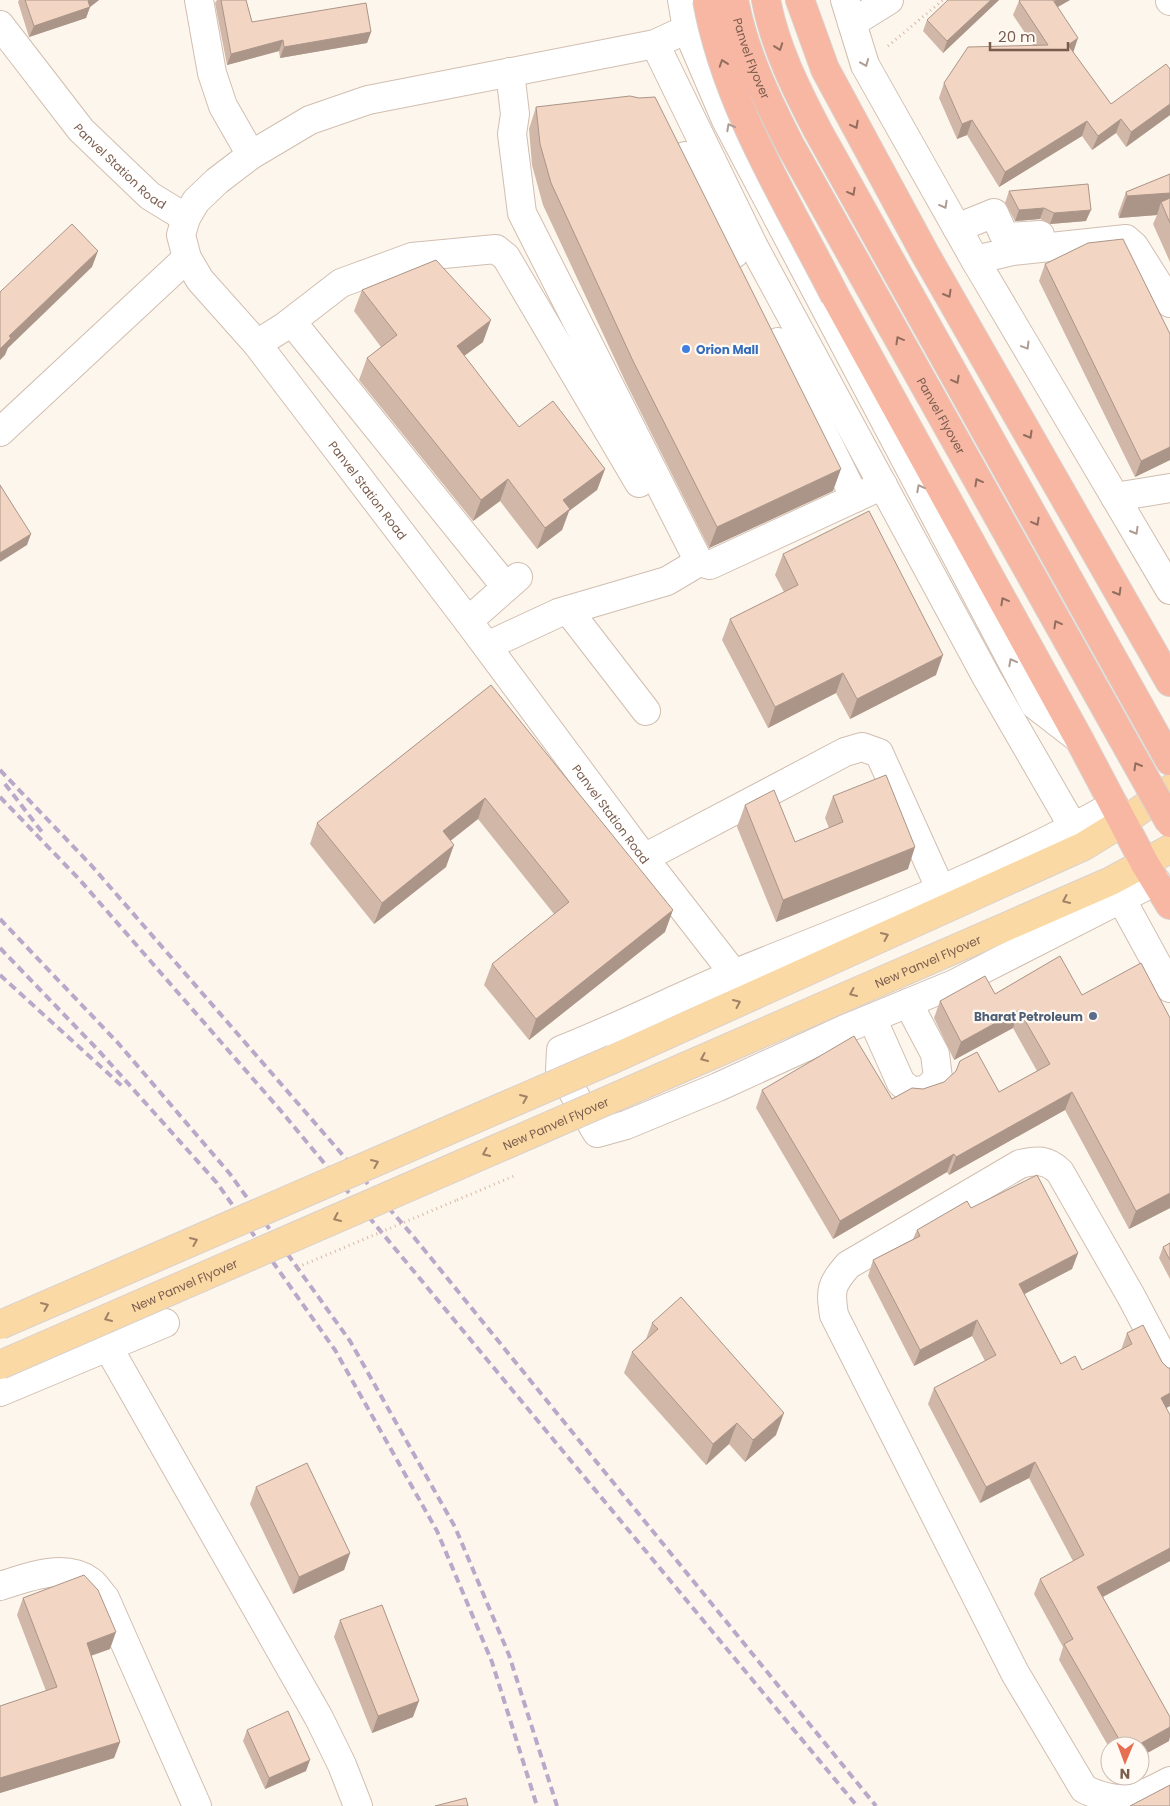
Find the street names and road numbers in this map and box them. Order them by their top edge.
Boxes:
street label: Panvel Flyover [730,16,775,102]
street label: Panvel Station Road [70,120,170,213]
street label: Panvel Flyover [913,374,970,457]
street label: Panvel Station Road [325,437,411,543]
street label: Panvel Station Road [569,761,654,867]
street label: New Panvel Flyover [872,930,984,992]
street label: New Panvel Flyover [500,1092,612,1154]
street label: New Panvel Flyover [129,1254,241,1315]

